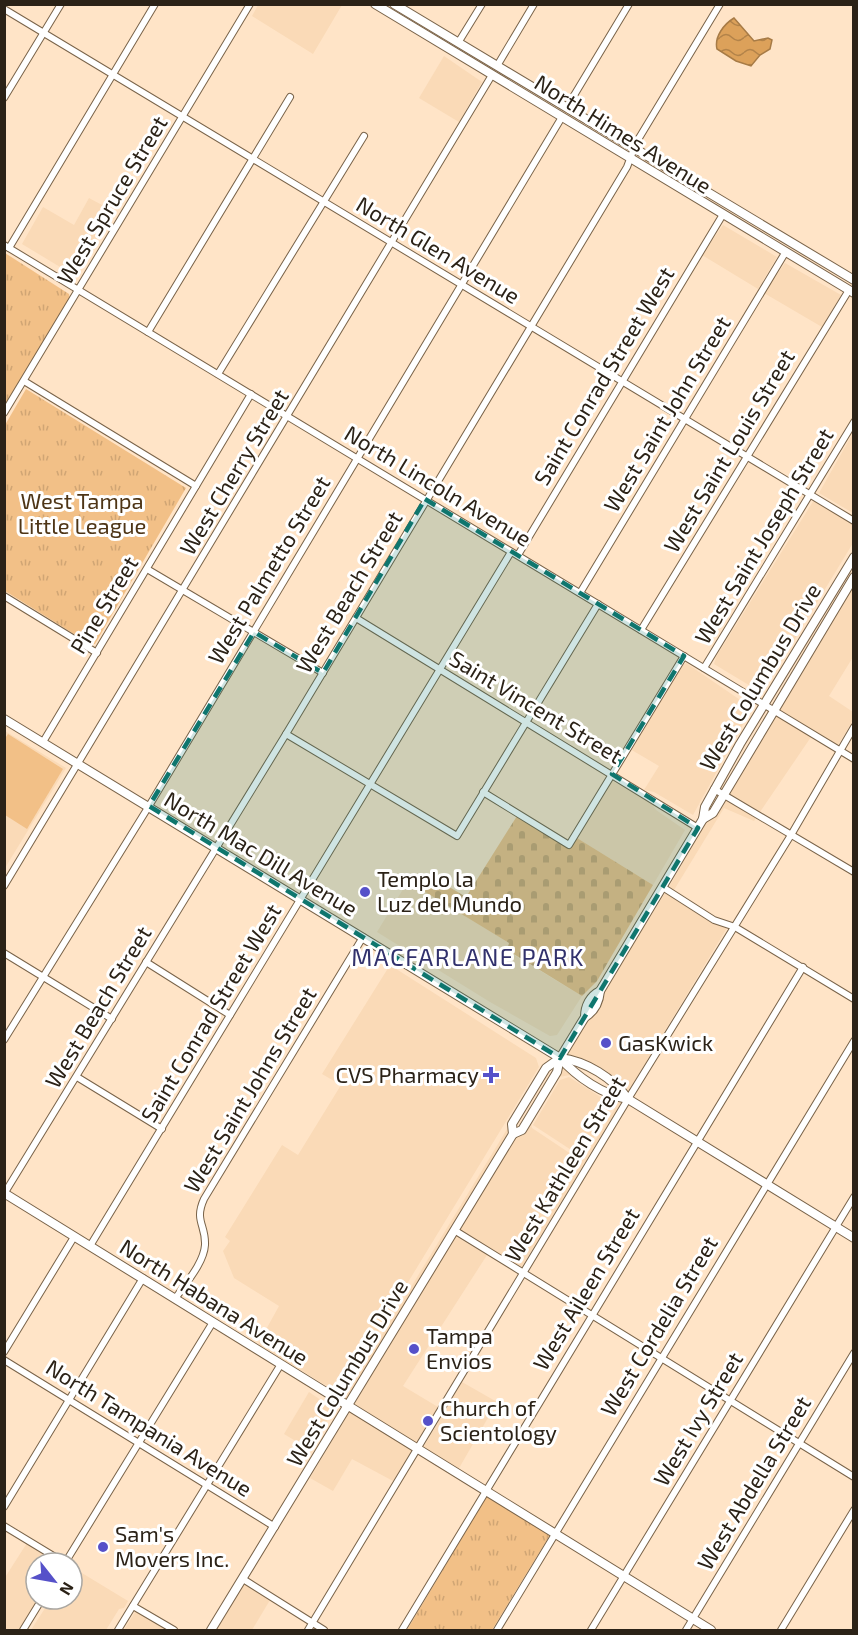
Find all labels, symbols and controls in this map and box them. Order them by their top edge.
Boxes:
street label: North Himes Avenue [530,68,717,198]
street label: West Spruce Street [51,111,172,288]
street label: North Glen Avenue [352,190,525,308]
street label: Saint Conrad Street West [528,262,679,489]
street label: West Saint John Street [597,311,735,516]
street label: West Saint Louis Street [657,344,799,556]
street label: West Cherry Street [173,384,293,559]
street label: North Lincoln Avenue [341,419,536,551]
street label: West Saint Joseph Street [688,423,838,648]
street label: West Palmetto Street [202,471,335,668]
park label: West Tampa Little League [18,487,146,538]
street label: West Beach Street [290,506,407,677]
street label: Pine Street [64,551,142,658]
street label: West Columbus Drive [693,578,825,775]
street label: Saint Vincent Street [446,644,628,768]
street label: North Mac Dill Avenue [160,785,363,921]
place label: Templo la Luz del Mundo [377,865,522,916]
marker: Templo la Luz del Mundo [358,885,372,899]
street label: Saint Conrad Street West [135,899,286,1126]
street label: West Beach Street [39,921,156,1092]
district label: MACFARLANE PARK [351,942,585,971]
street label: West Saint Johns Street [177,982,321,1197]
place label: GasKwick [618,1029,713,1055]
marker: GasKwick [599,1036,613,1050]
place label: CVS Pharmacy [335,1061,479,1087]
marker: CVS Pharmacy [484,1068,498,1082]
street label: West Kathleen Street [498,1071,630,1266]
street label: West Aileen Street [527,1203,644,1374]
street label: West Cordelia Street [594,1231,722,1420]
street label: North Habana Avenue [116,1233,314,1370]
street label: West Columbus Drive [280,1274,412,1471]
place label: Tampa Envios [426,1322,493,1373]
marker: Tampa Envios [407,1342,421,1356]
street label: West Ivy Street [647,1347,747,1490]
street label: North Tampania Avenue [42,1353,257,1501]
street label: West Abdella Street [691,1391,815,1574]
place label: Church of Scientology [440,1394,557,1445]
marker: Church of Scientology [421,1414,435,1428]
place label: Sam's Movers Inc. [115,1520,229,1571]
marker: Sam's Movers Inc. [96,1540,110,1554]
north arrow [24,1551,84,1611]
text: N [56,1579,78,1599]

